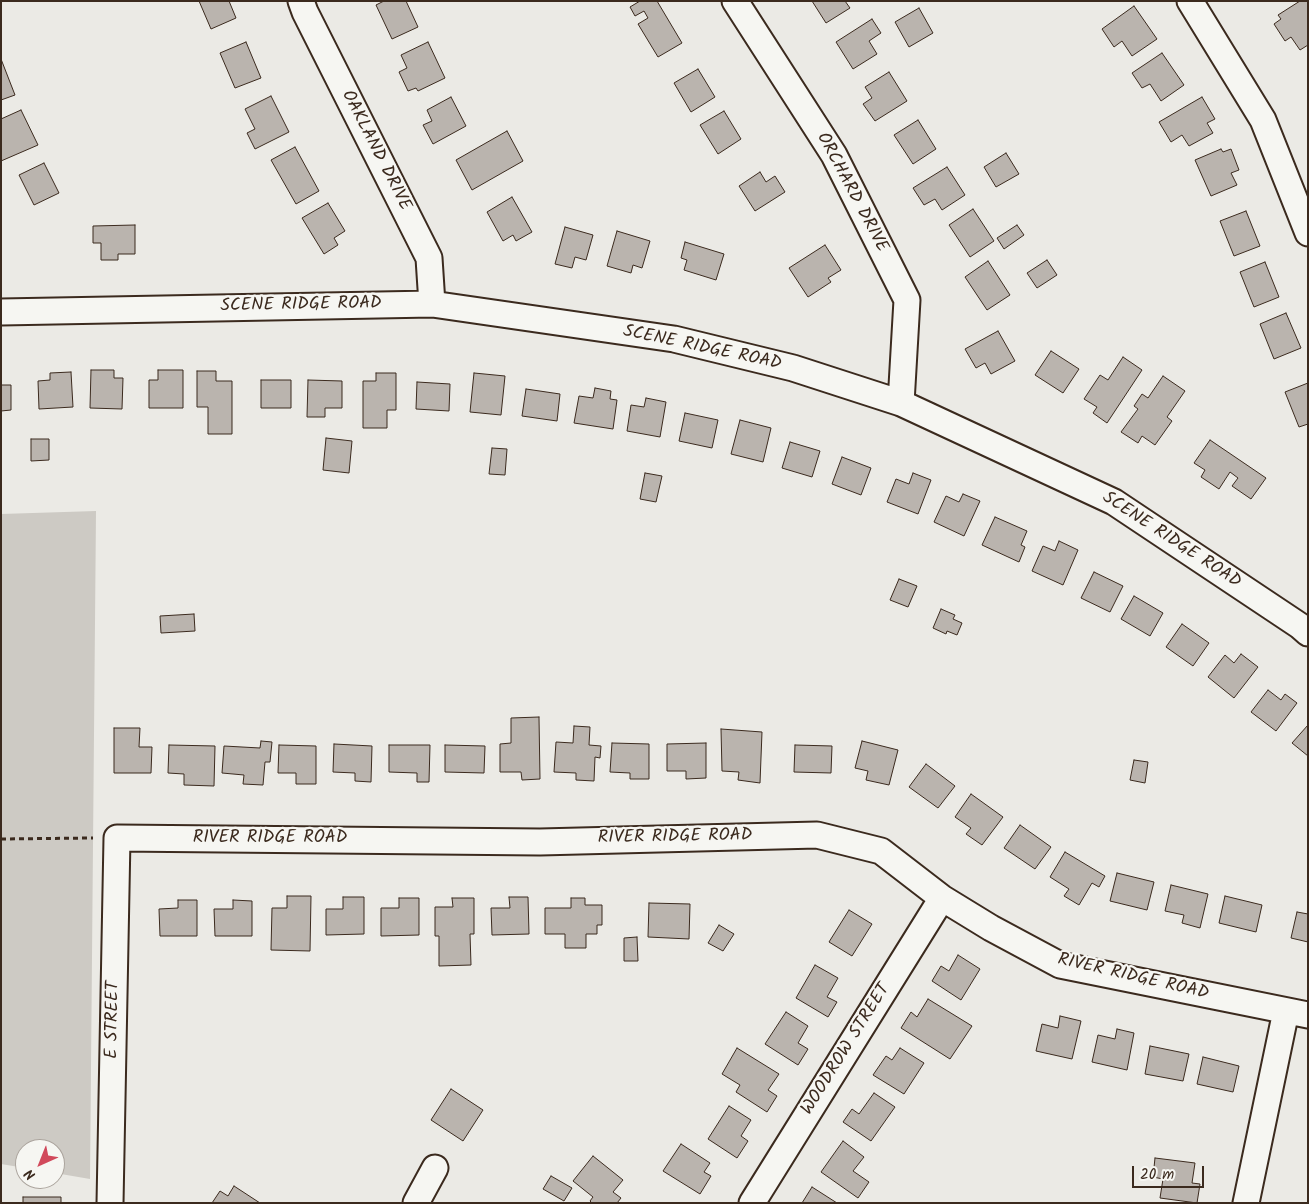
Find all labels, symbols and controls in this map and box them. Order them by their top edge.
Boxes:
street label: OAKLAND DRIVE [335,87,415,215]
street label: ORCHARD DRIVE [810,129,892,257]
street label: SCENE RIDGE ROAD [220,294,382,318]
street label: SCENE RIDGE ROAD [621,322,783,376]
street label: SCENE RIDGE ROAD [1097,488,1245,594]
street label: RIVER RIDGE ROAD [598,826,752,850]
street label: RIVER RIDGE ROAD [193,828,347,850]
street label: RIVER RIDGE ROAD [1055,950,1211,1006]
street label: WOODROW STREET [798,980,896,1120]
street label: E STREET [103,981,125,1059]
north arrow [15,1139,65,1189]
scale bar [1134,1156,1206,1188]
text: N [19,1163,41,1185]
text: 20 m [1140,1163,1174,1187]

